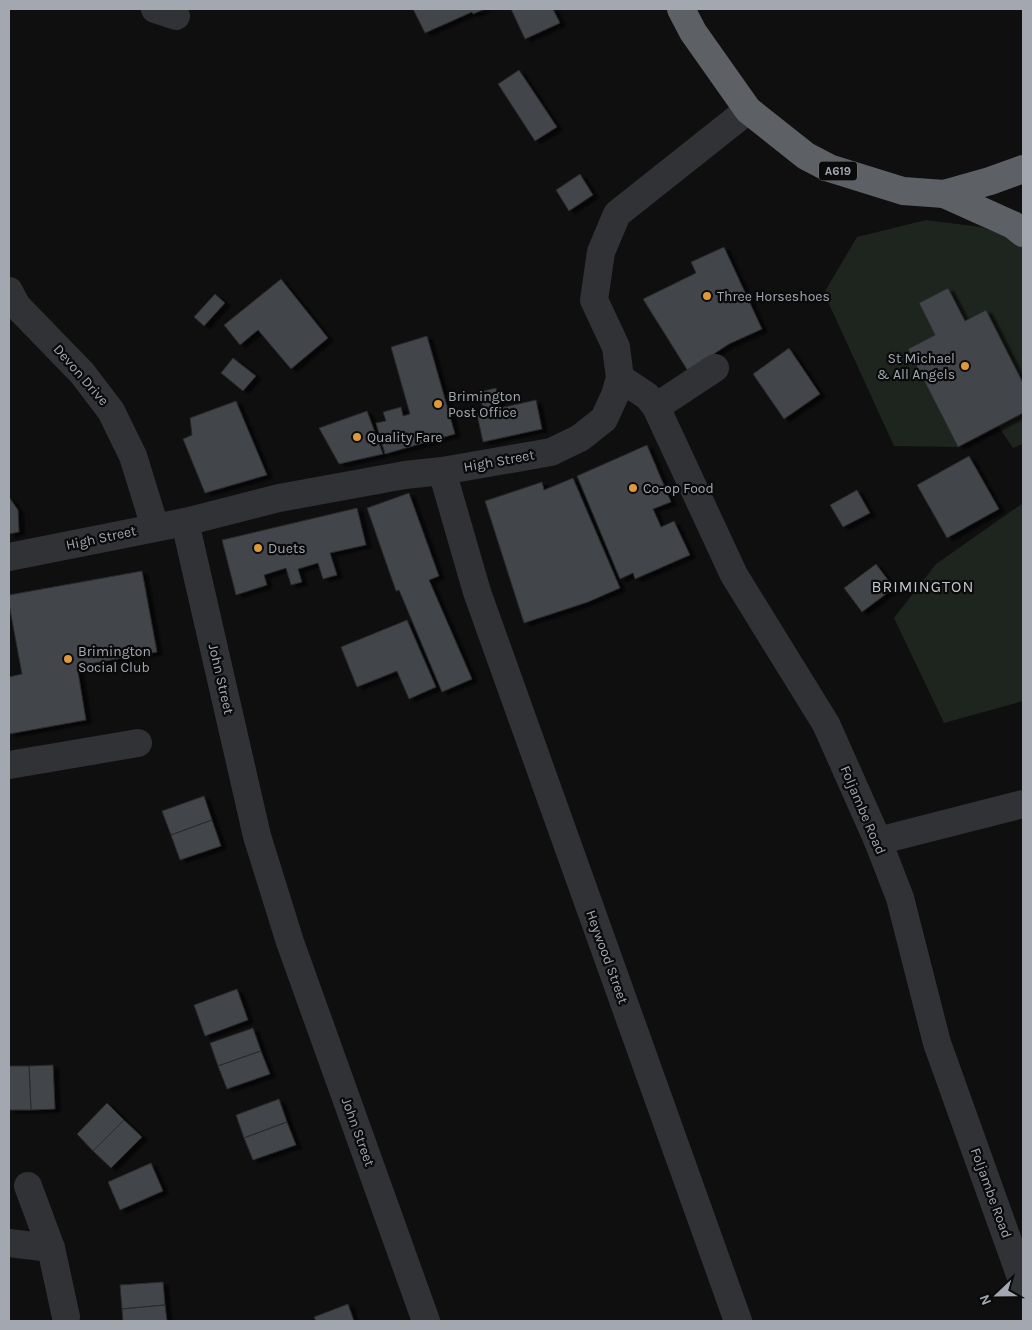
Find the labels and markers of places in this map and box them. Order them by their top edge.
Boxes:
place label: Three Horseshoes [717,288,830,305]
marker: Three Horseshoes [701,290,713,302]
place label: St Michael & All Angels [877,350,955,383]
marker: St Michael & All Angels [959,360,971,372]
place label: Brimington Post Office [448,388,521,421]
marker: Brimington Post Office [432,398,444,410]
place label: Quality Fare [367,429,442,446]
marker: Quality Fare [351,431,363,443]
place label: Co-op Food [643,480,714,497]
marker: Co-op Food [627,482,639,494]
place label: Duets [268,540,306,557]
marker: Duets [252,542,264,554]
place label: Brimington Social Club [78,643,151,676]
marker: Brimington Social Club [62,653,74,665]

